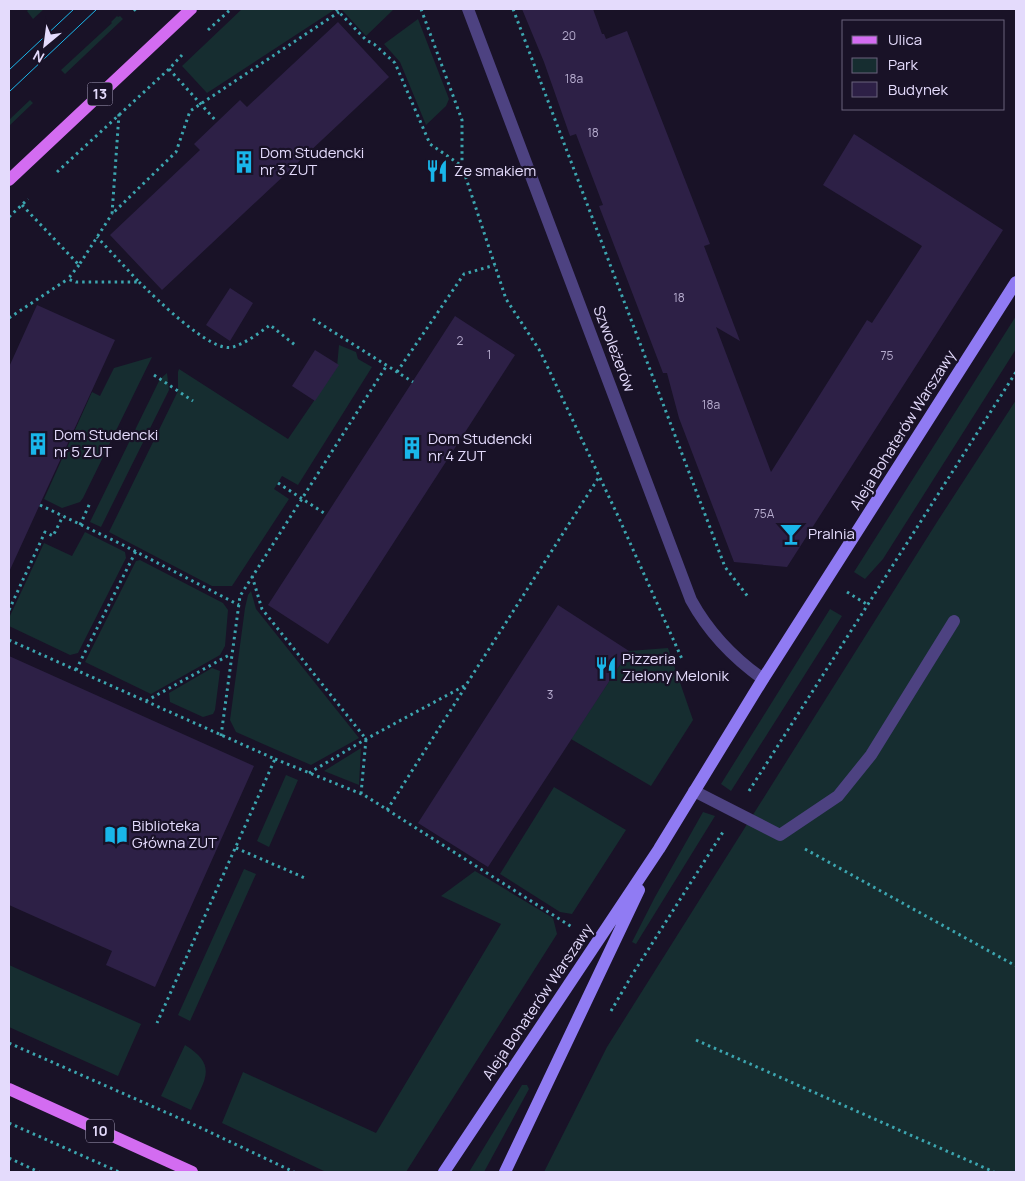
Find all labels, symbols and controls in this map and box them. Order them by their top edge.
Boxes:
north arrow [20,20,70,70]
legend [842,20,1005,110]
house number: 20 [562,27,576,44]
text: Ulica [888,29,922,50]
text: N [29,46,47,68]
text: Park [888,54,918,75]
house number: 18a [565,70,583,87]
text: Budynek [888,79,949,100]
road number: 13 [88,82,112,106]
house number: 18 [587,124,599,141]
place label: Dom Studencki nr 3 ZUT [260,142,364,180]
building icon: Dom Studencki nr 3 ZUT [231,149,257,175]
restaurant icon: Ze smakiem [424,158,450,184]
place label: Ze smakiem [454,160,536,181]
house number: 18 [673,289,685,306]
street label: Szwoleżerów [588,303,641,396]
house number: 2 [457,332,464,349]
house number: 1 [487,346,491,363]
street label: Aleja Bohaterów Warszawy [845,346,960,514]
house number: 75 [881,347,894,364]
house number: 18a [702,396,720,413]
place label: Dom Studencki nr 5 ZUT [54,424,158,462]
place label: Dom Studencki nr 4 ZUT [428,428,532,466]
building icon: Dom Studencki nr 5 ZUT [25,431,51,457]
building icon: Dom Studencki nr 4 ZUT [399,435,425,461]
house number: 75A [754,505,775,522]
bar icon: Pralnia [778,521,804,547]
place label: Pralnia [808,523,855,544]
place label: Pizzeria Zielony Melonik [622,648,730,686]
restaurant icon: Pizzeria Zielony Melonik [593,655,619,681]
house number: 3 [547,686,553,703]
place label: Biblioteka Główna ZUT [132,815,217,853]
library icon: Biblioteka Główna ZUT [103,822,129,848]
street label: Aleja Bohaterów Warszawy [477,919,598,1084]
road number: 10 [86,1120,114,1142]

